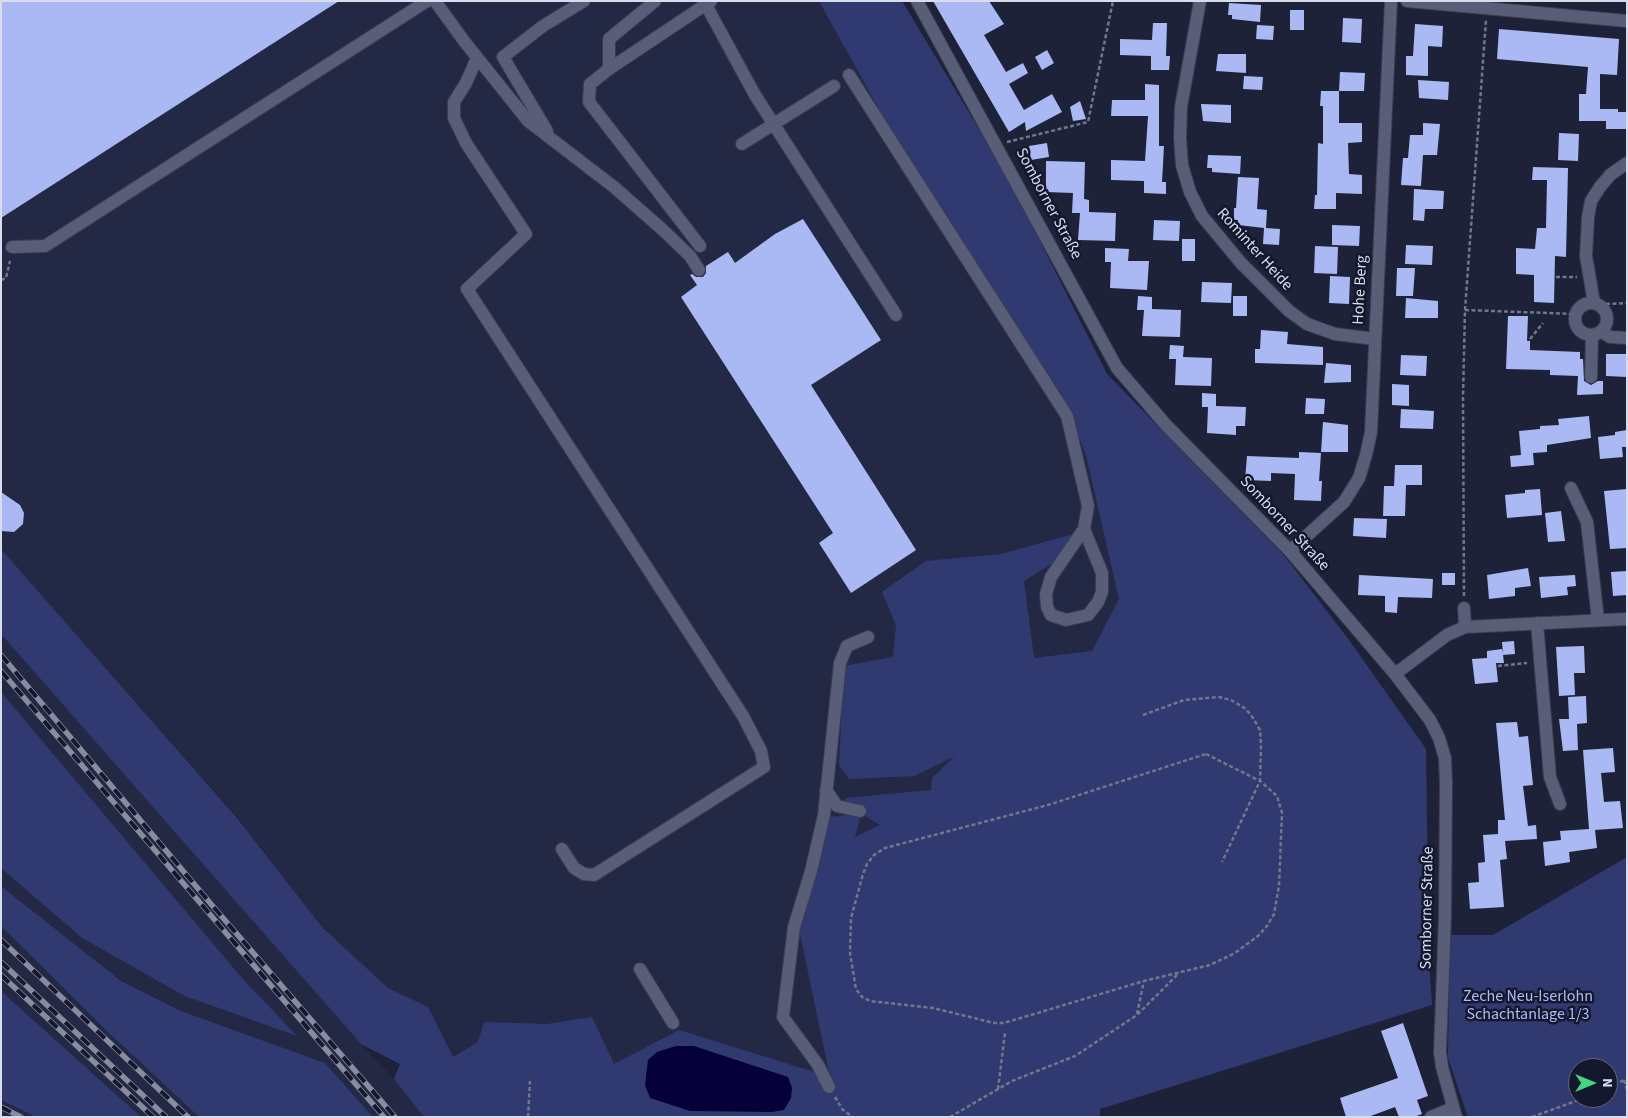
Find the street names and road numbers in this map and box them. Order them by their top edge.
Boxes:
street label: Somborner Straße [1011,145,1085,263]
street label: Rominter Heide [1212,205,1296,295]
street label: Hohe Berg [1350,255,1372,325]
street label: Somborner Straße [1235,472,1333,576]
street label: Somborner Straße [1417,846,1439,970]

